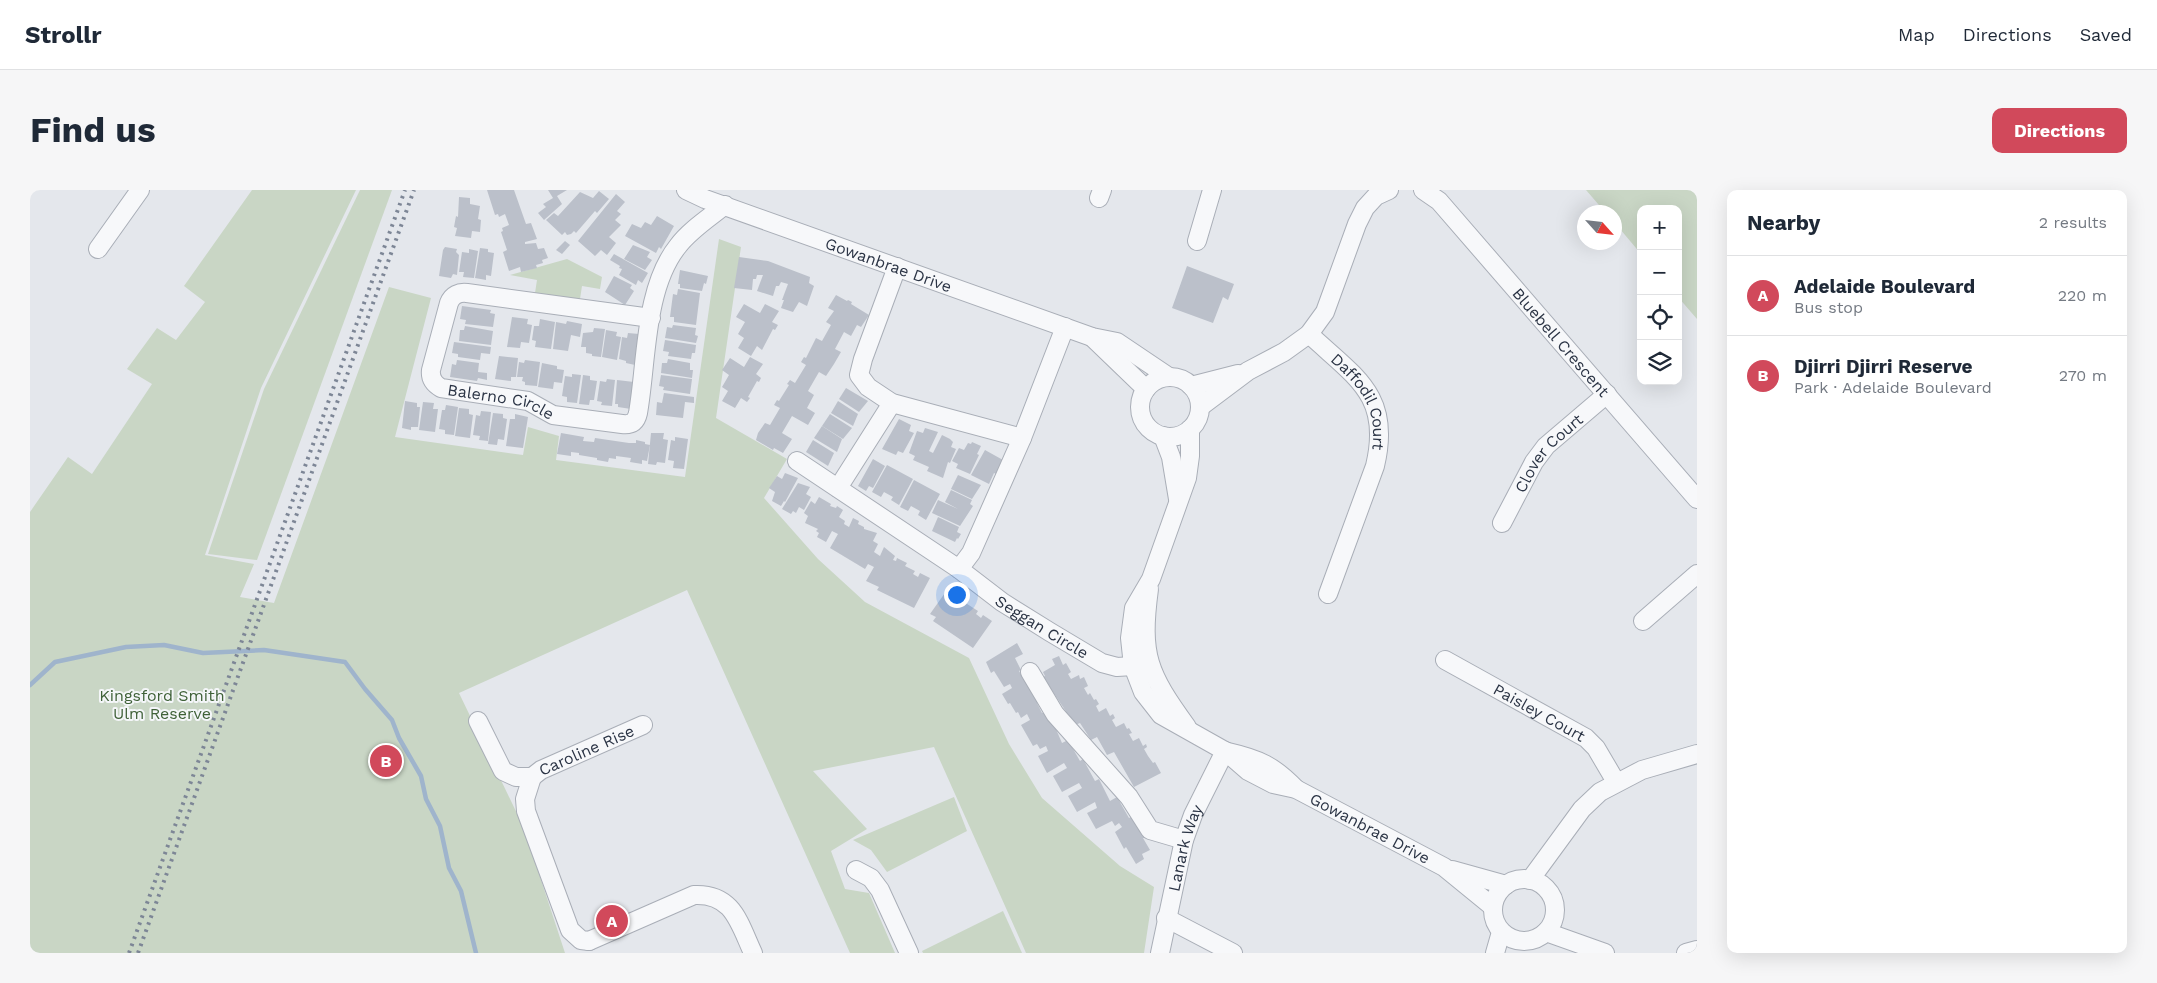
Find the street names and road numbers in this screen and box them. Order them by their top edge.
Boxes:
street label: Gowanbrae Drive [823,234,954,296]
street label: Bluebell Crescent [1508,284,1613,401]
street label: Daffodil Court [1327,349,1388,451]
street label: Balerno Circle [446,380,557,424]
street label: Clover Court [1511,410,1587,496]
street label: Seggan Circle [991,591,1092,663]
street label: Paisley Court [1490,680,1589,746]
street label: Caroline Rise [536,721,637,780]
street label: Gowanbrae Drive [1307,789,1433,868]
street label: Lanark Way [1164,801,1207,893]

